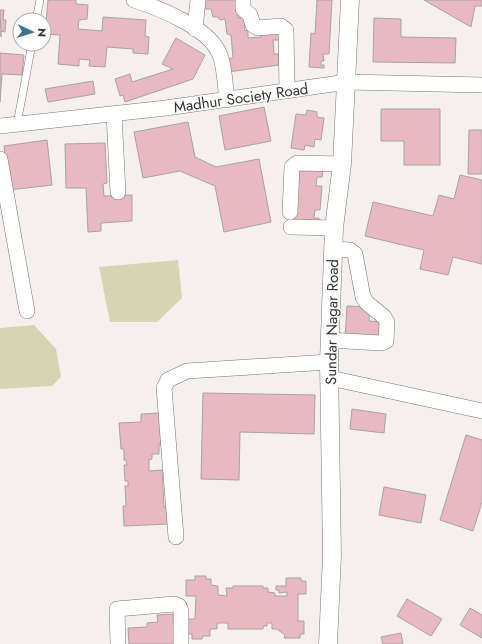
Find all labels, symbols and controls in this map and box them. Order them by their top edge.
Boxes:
north arrow [12,12,52,52]
text: N [34,28,50,38]
street label: Madhur Society Road [172,78,310,118]
street label: Sundar Nagar Road [320,259,344,385]

